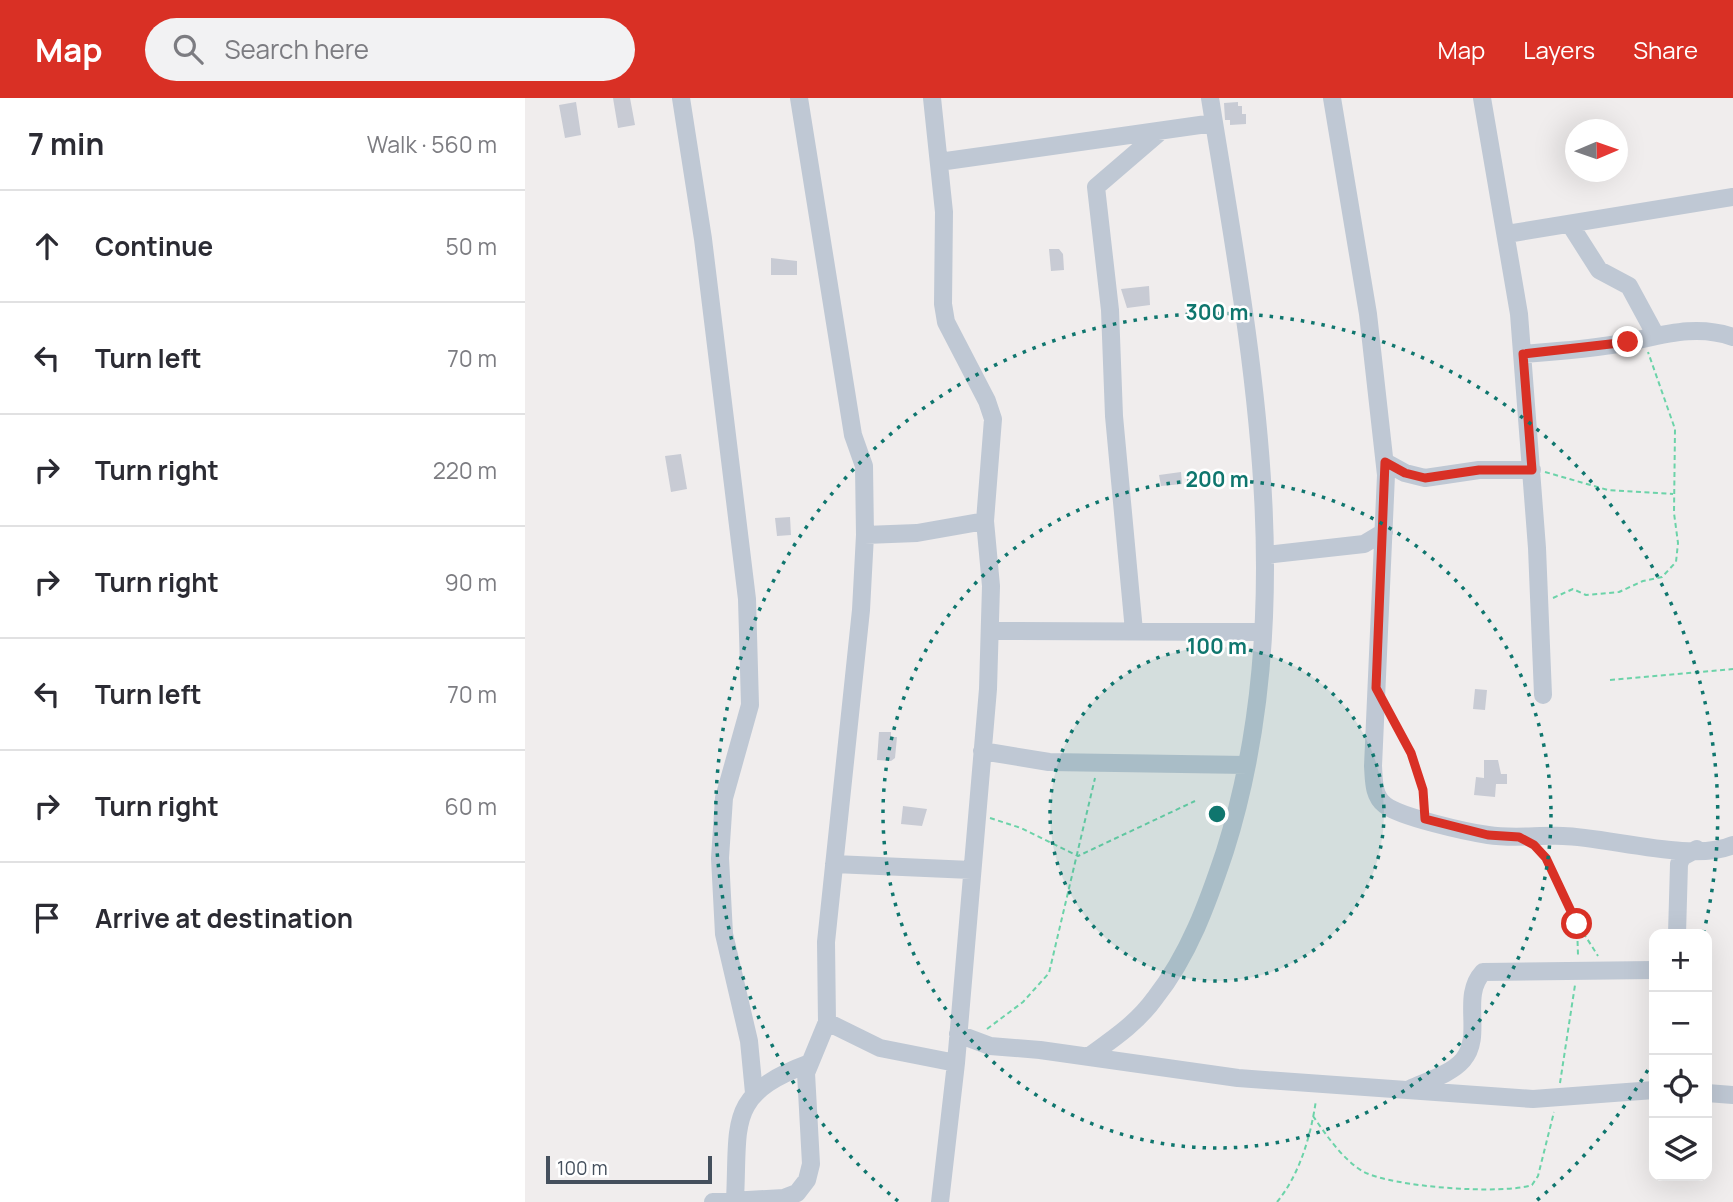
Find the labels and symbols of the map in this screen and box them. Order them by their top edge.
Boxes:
north arrow [1565,119,1628,182]
text: 300 m [1186,298,1248,326]
route end [1612,326,1643,357]
text: 200 m [1185,465,1249,493]
text: 100 m [1187,632,1247,660]
centre of rings [1205,802,1229,826]
route start [1561,908,1592,939]
scale bar [546,1153,712,1185]

